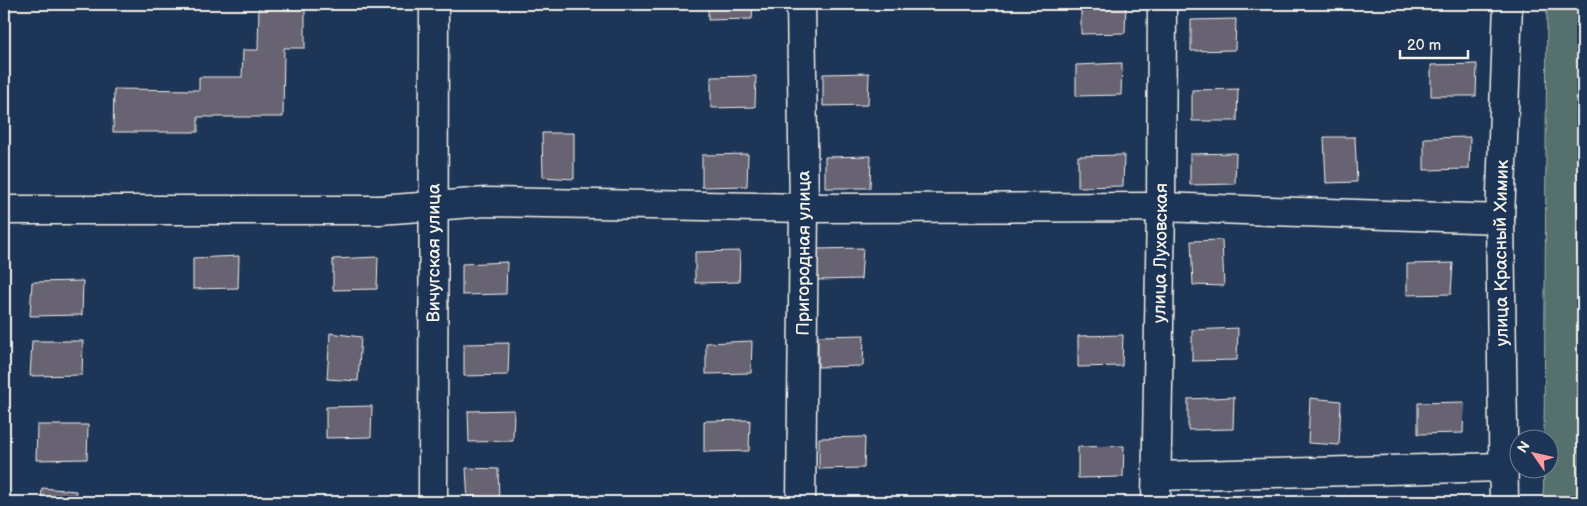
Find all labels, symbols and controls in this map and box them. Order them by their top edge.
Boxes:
scale bar [1400,28,1467,60]
text: 20 m [1407,36,1441,55]
street label: улица Красный Химик [1489,159,1513,347]
street label: Пригородная улица [792,170,815,336]
street label: Вичугская улица [423,183,444,323]
street label: улица Луховская [1149,183,1172,323]
north arrow [1510,428,1560,478]
text: N [1514,438,1534,456]

